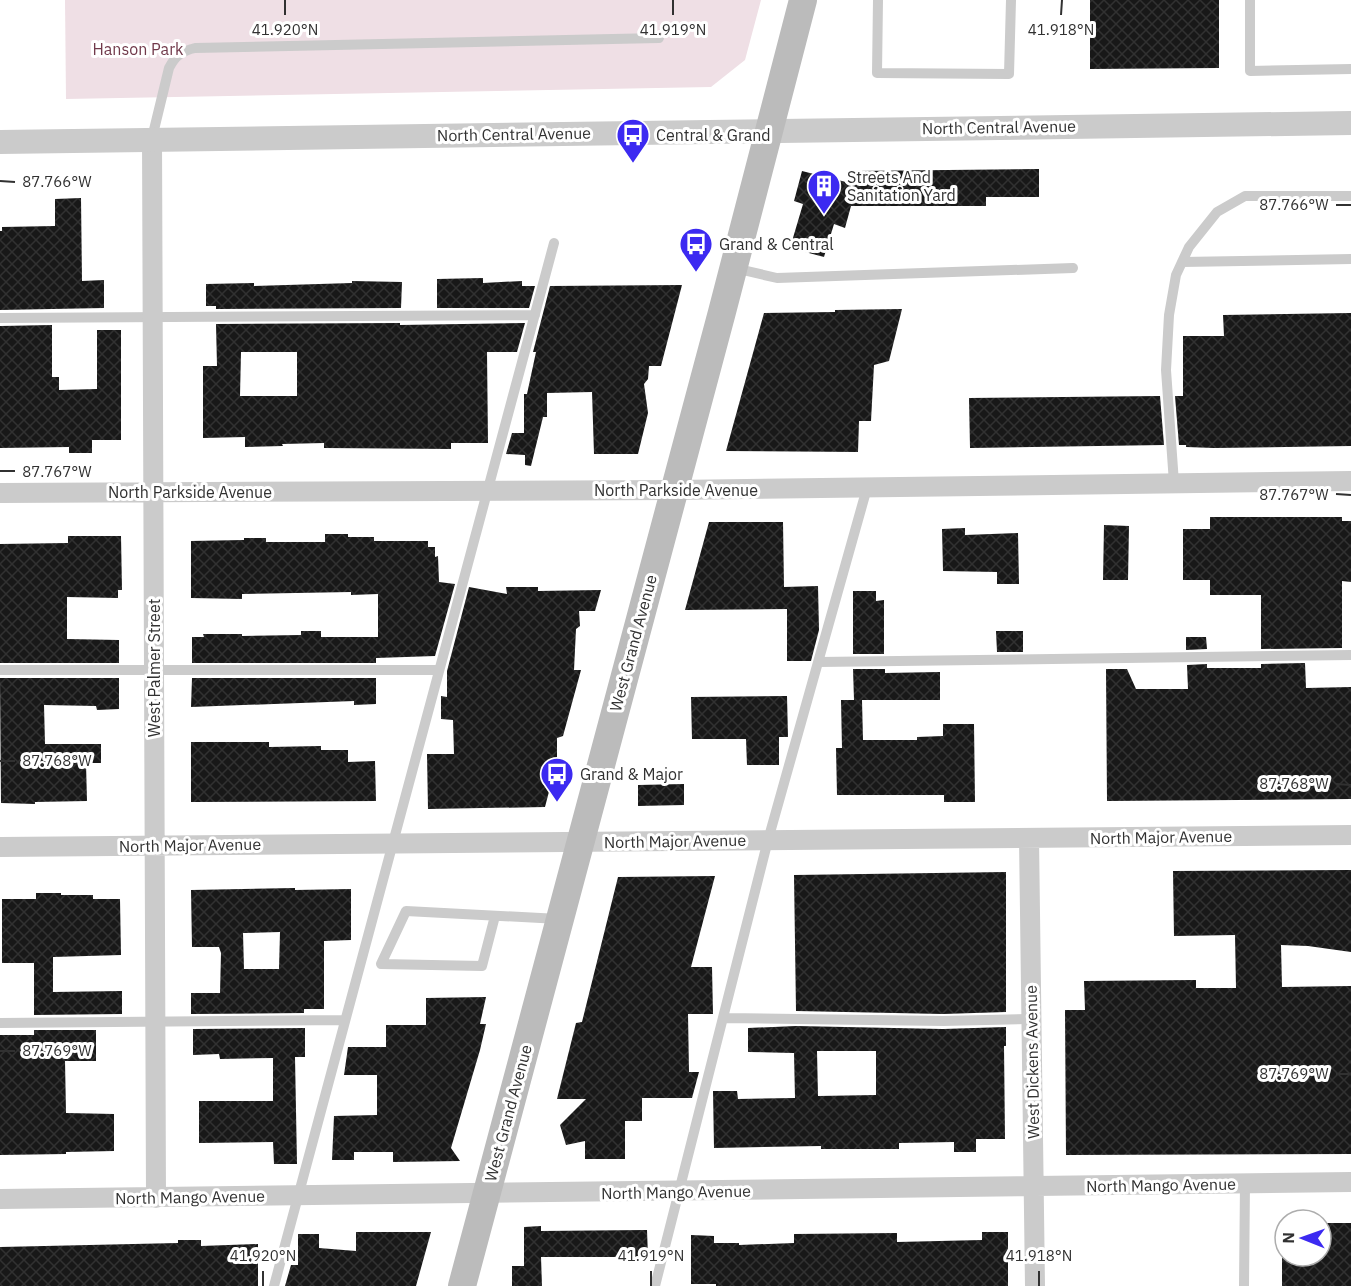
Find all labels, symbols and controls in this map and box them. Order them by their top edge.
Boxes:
text: 41.920°N [252,20,318,39]
text: 41.919°N [640,20,706,39]
text: 41.918°N [1028,20,1094,39]
park label: Hanson Park [93,39,184,59]
street label: North Central Avenue [922,116,1076,138]
bus stop icon: Central & Grand [615,117,651,164]
street label: North Central Avenue [437,123,591,145]
place label: Central & Grand [656,125,771,145]
place label: Streets And Sanitation Yard [847,167,956,205]
building icon: Streets And Sanitation Yard [806,168,842,215]
text: 87.766°W [22,172,92,191]
text: 87.766°W [1259,195,1329,214]
bus stop icon: Grand & Central [678,226,714,273]
place label: Grand & Central [719,234,834,254]
text: 87.767°W [22,462,92,481]
street label: North Parkside Avenue [594,480,758,500]
street label: North Parkside Avenue [108,482,272,502]
text: 87.767°W [1259,485,1329,504]
street label: West Grand Avenue [605,572,661,714]
street label: West Palmer Street [144,599,164,737]
text: 87.768°W [22,751,92,770]
bus stop icon: Grand & Major [539,756,575,803]
place label: Grand & Major [580,764,683,784]
text: 87.768°W [1259,774,1329,793]
street label: North Major Avenue [1090,826,1233,848]
street label: North Major Avenue [604,830,747,852]
street label: North Major Avenue [119,834,262,856]
street label: West Dickens Avenue [1021,985,1043,1139]
text: 87.769°W [22,1041,92,1060]
street label: West Grand Avenue [480,1042,536,1184]
text: 87.769°W [1259,1064,1329,1083]
street label: North Mango Avenue [1086,1174,1236,1196]
street label: North Mango Avenue [601,1181,751,1203]
street label: North Mango Avenue [115,1186,265,1208]
north arrow [1273,1208,1333,1268]
text: N [1278,1232,1298,1244]
text: 41.920°N [230,1246,296,1265]
text: 41.919°N [618,1246,684,1265]
text: 41.918°N [1006,1246,1072,1265]

